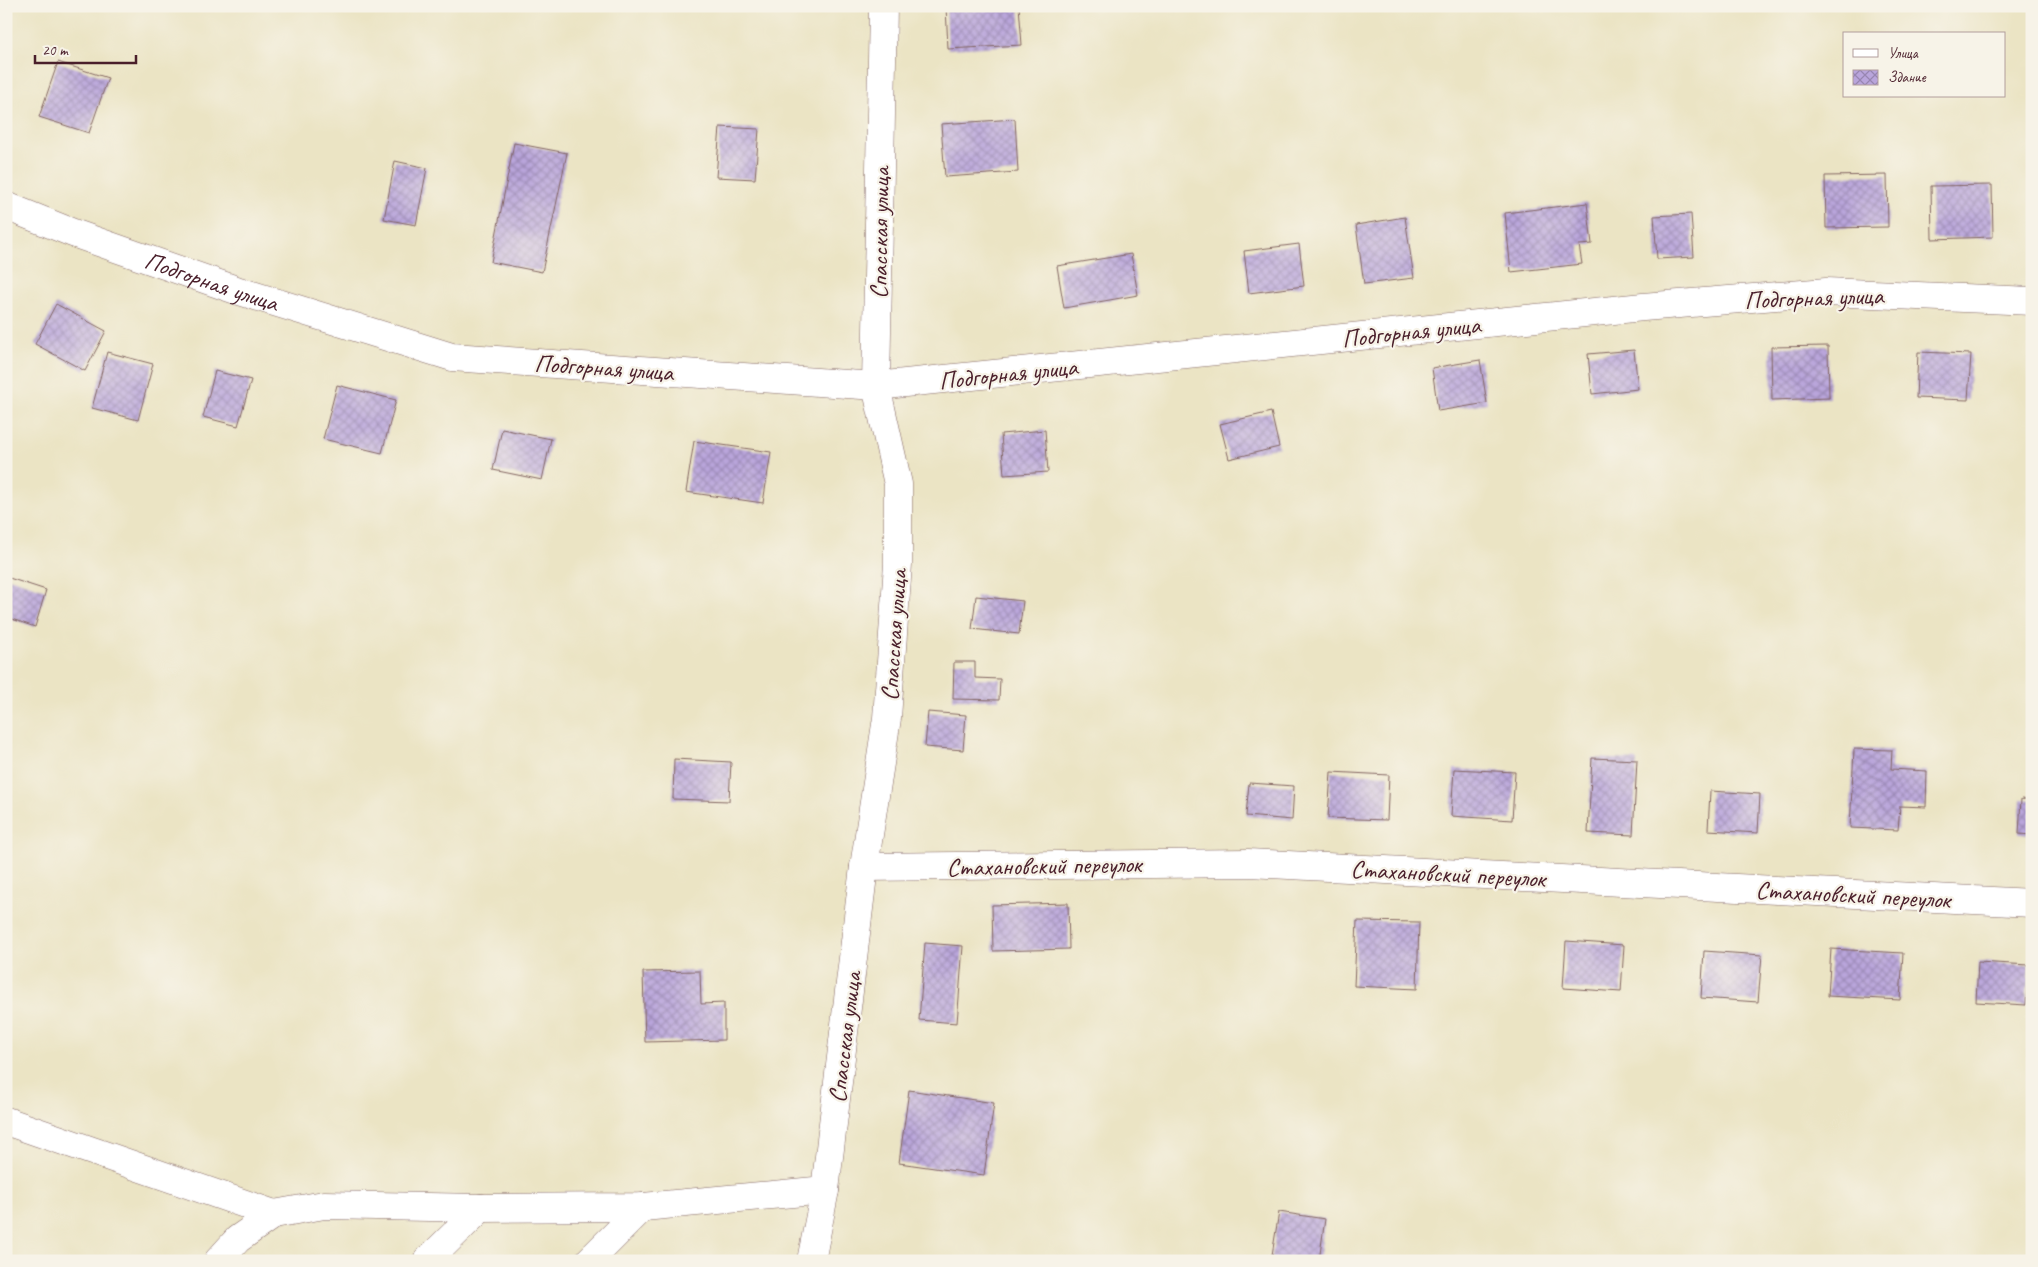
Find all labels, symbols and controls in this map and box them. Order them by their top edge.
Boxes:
scale bar [35,32,136,64]
legend [1843,32,2006,98]
text: 20 m [42,41,69,60]
text: Улица [1888,44,1919,63]
text: Здание [1888,68,1927,87]
street label: Спасская улица [863,164,897,299]
street label: Подгорная улица [140,244,284,320]
street label: Подгорная улица [1744,280,1886,316]
street label: Подгорная улица [1340,309,1484,355]
street label: Подгорная улица [533,347,676,389]
street label: Подгорная улица [937,351,1081,397]
street label: Спасская улица [873,566,915,702]
street label: Стахановский переулок [946,848,1144,884]
street label: Стахановский переулок [1350,853,1549,895]
street label: Стахановский переулок [1755,874,1954,916]
street label: Спасская улица [821,967,869,1104]

